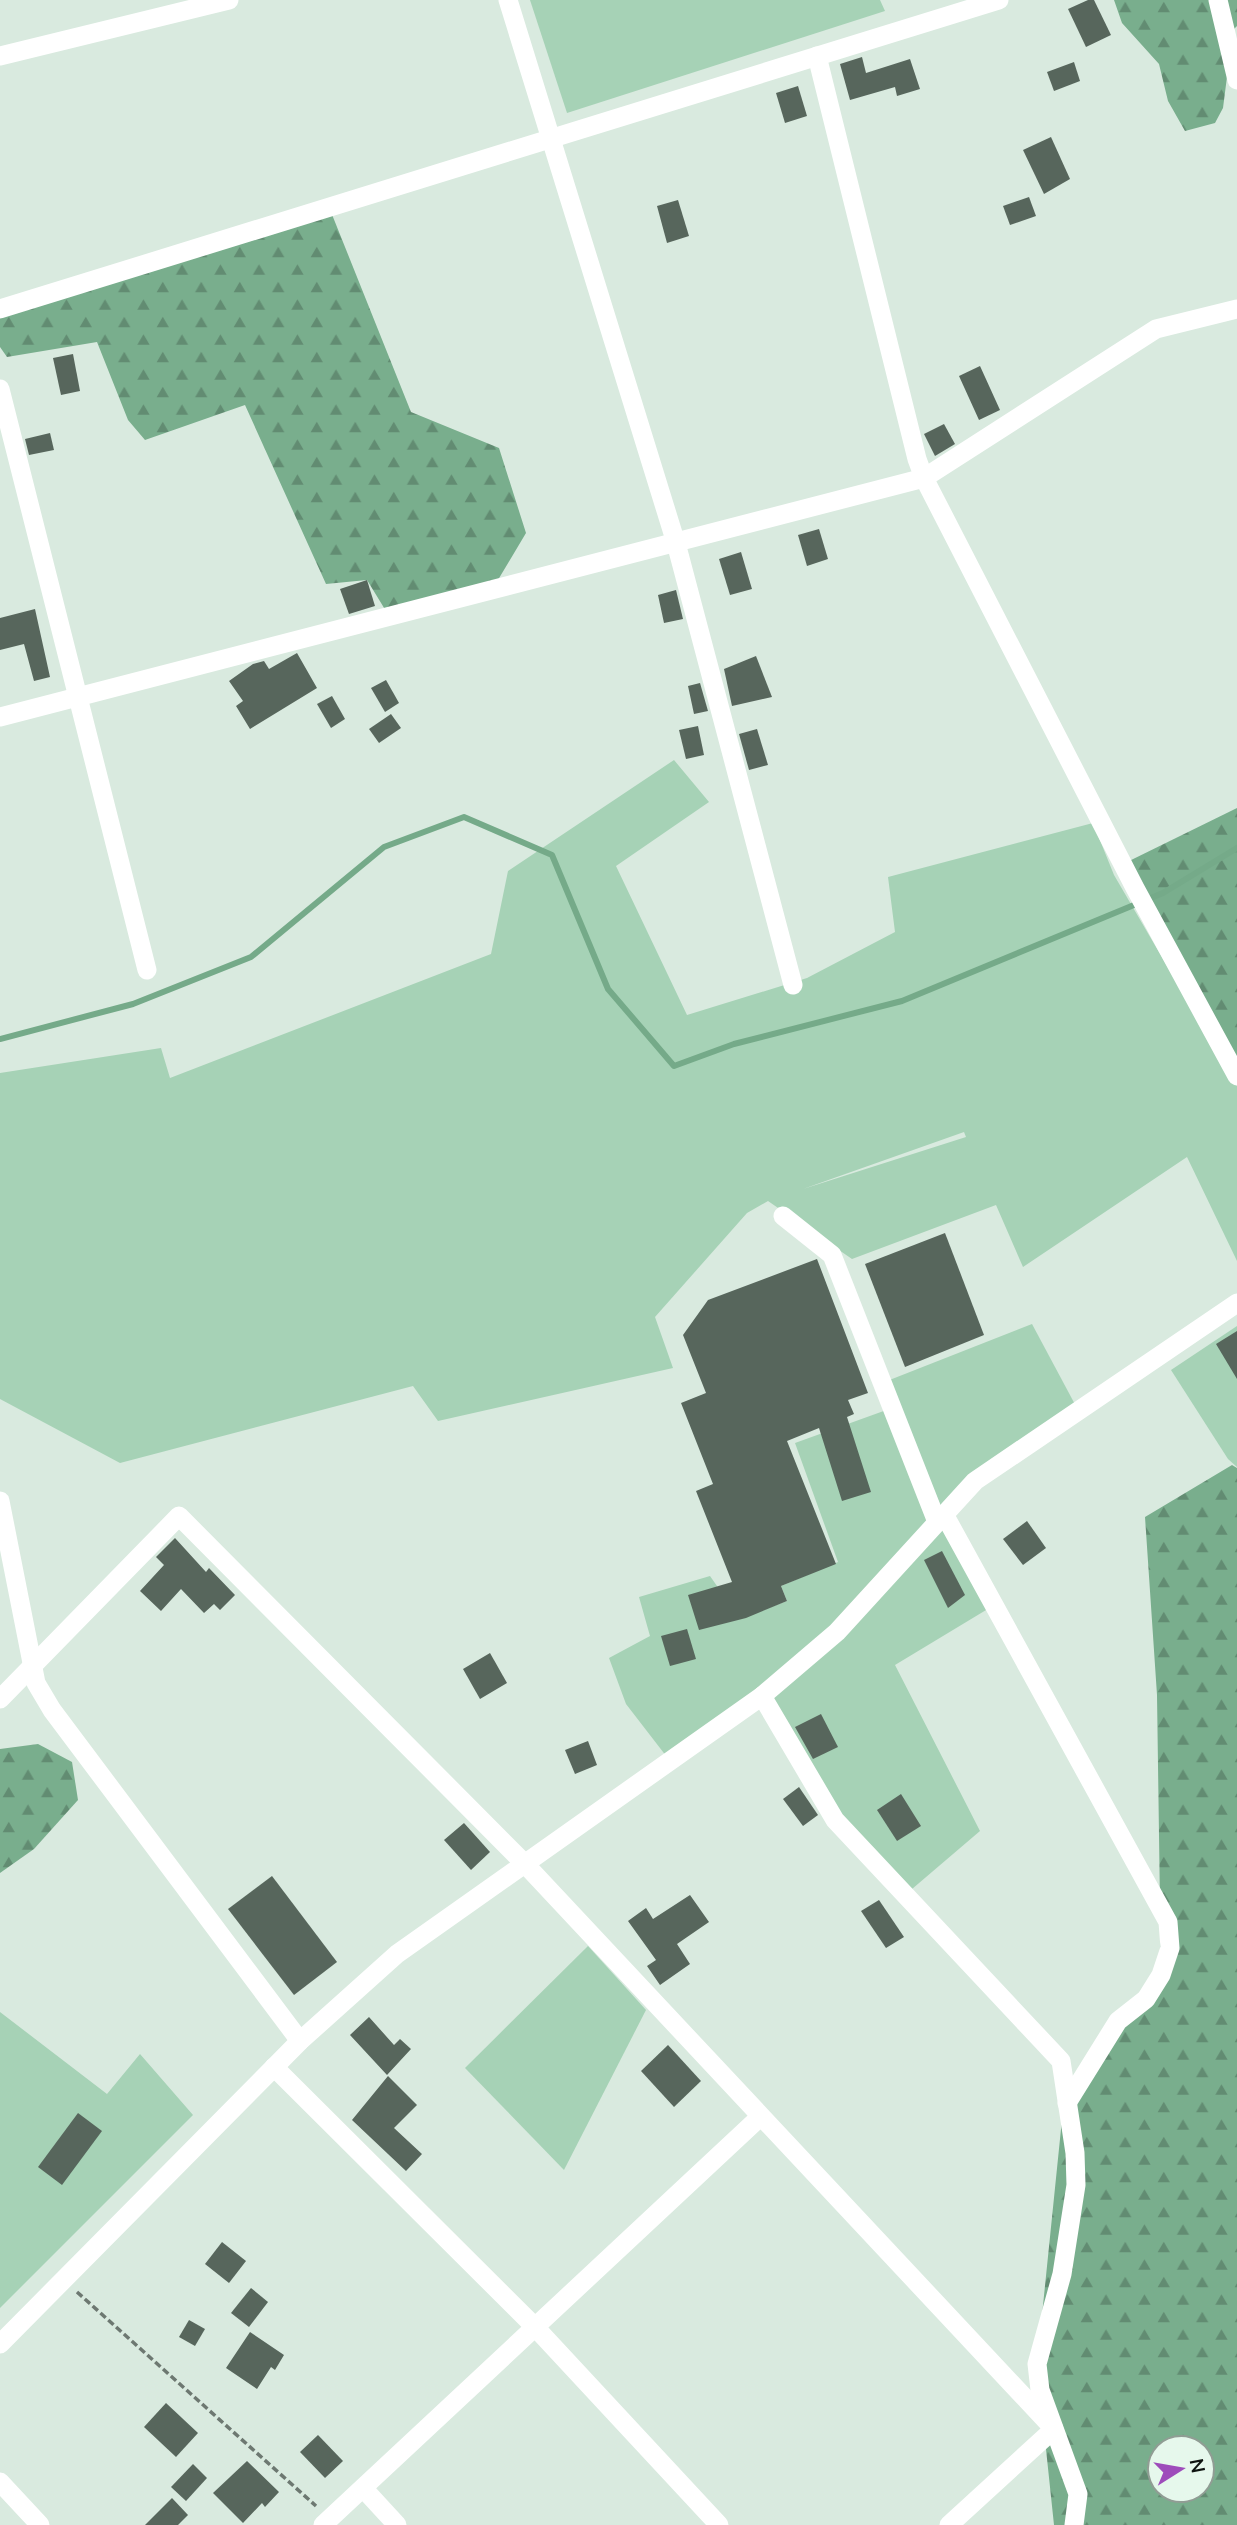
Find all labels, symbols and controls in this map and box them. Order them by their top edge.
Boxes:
north arrow [1146,2434,1216,2504]
text: N [1183,2456,1211,2475]

